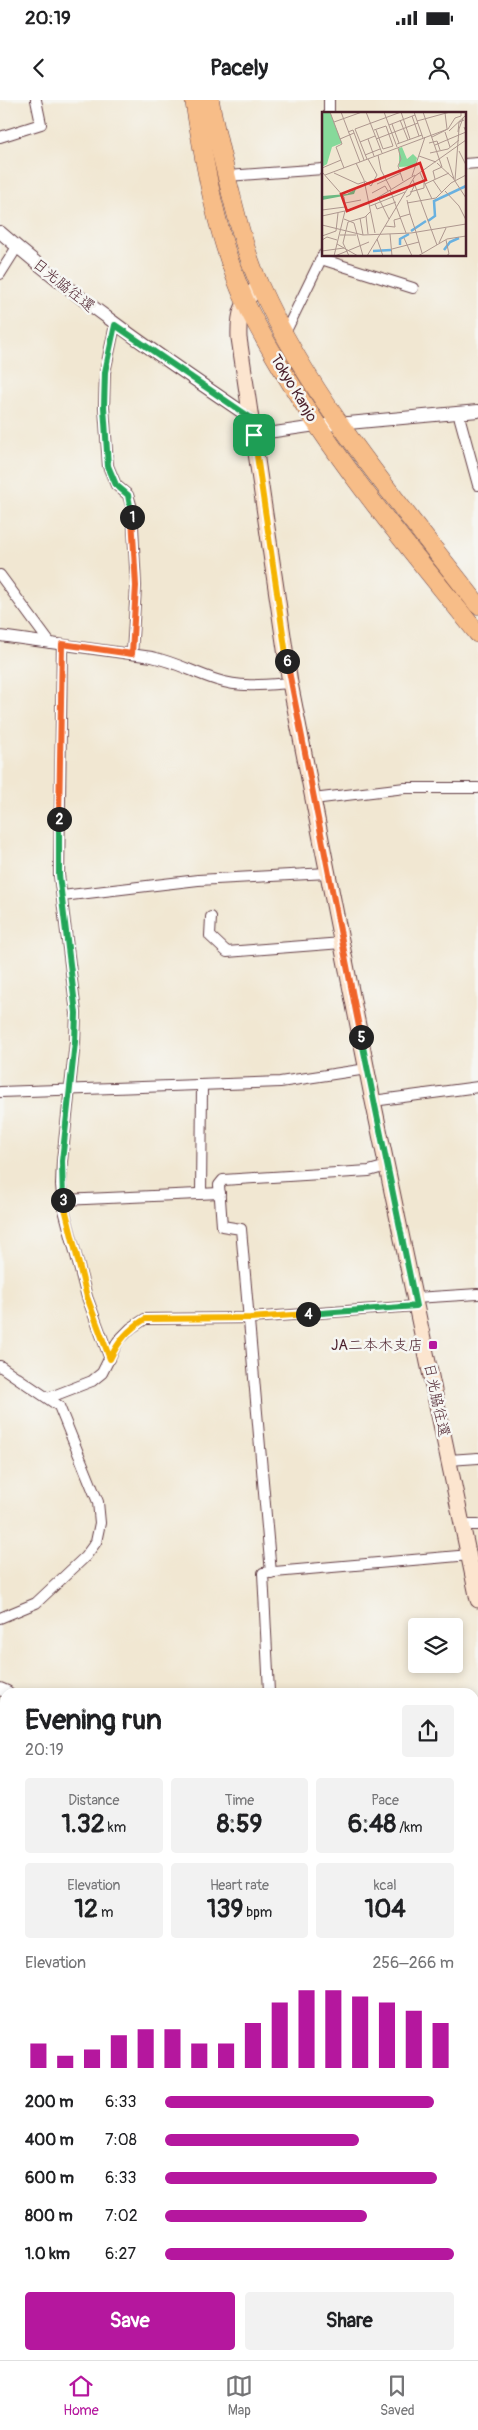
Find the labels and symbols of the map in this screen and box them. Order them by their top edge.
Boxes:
inset map [322,112,466,256]
street label: 日光脇往還 [29,254,99,316]
street label: Tokyo Kanjo [266,351,321,425]
pin [233,414,275,456]
pin: 1 [120,504,144,530]
pin: 6 [274,648,300,674]
pin: 2 [46,806,72,832]
pin: 5 [348,1024,374,1050]
pin: 3 [50,1188,76,1212]
pin: 4 [296,1302,320,1326]
place label: JA二本木支店 [331,1336,423,1355]
marker: JA二本木支店 [427,1339,439,1351]
street label: 日光脇往還 [419,1361,454,1439]

